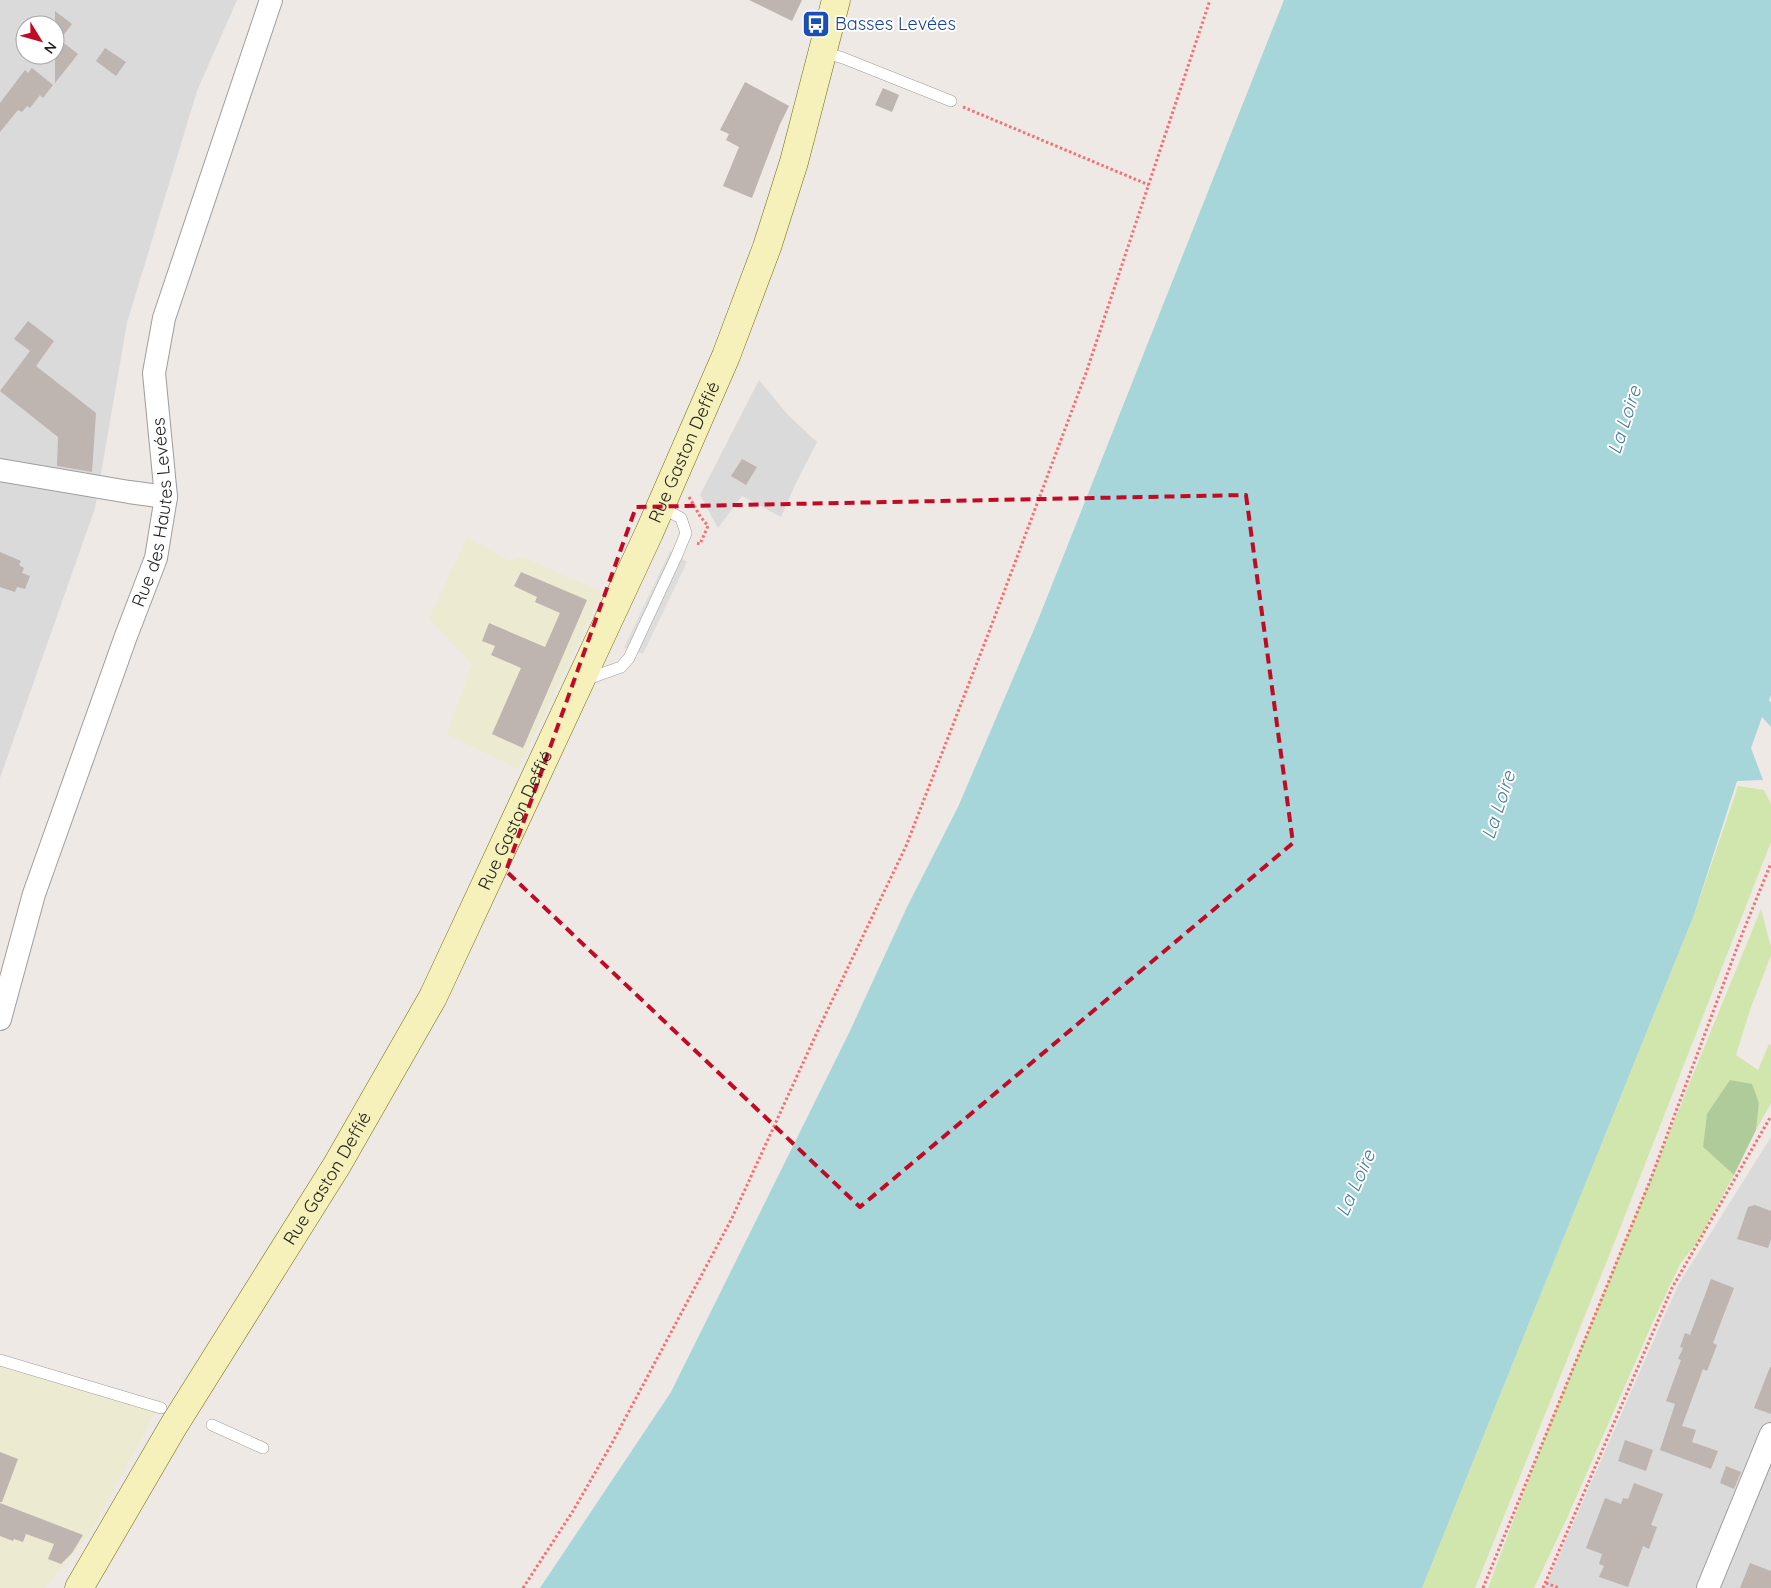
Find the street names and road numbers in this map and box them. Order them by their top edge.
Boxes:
street label: Rue Gaston Deffié [643,378,725,526]
street label: Rue des Hautes Levées [126,417,177,610]
street label: Rue Gaston Deffié [472,746,557,894]
street label: Rue Gaston Deffié [278,1107,376,1249]

